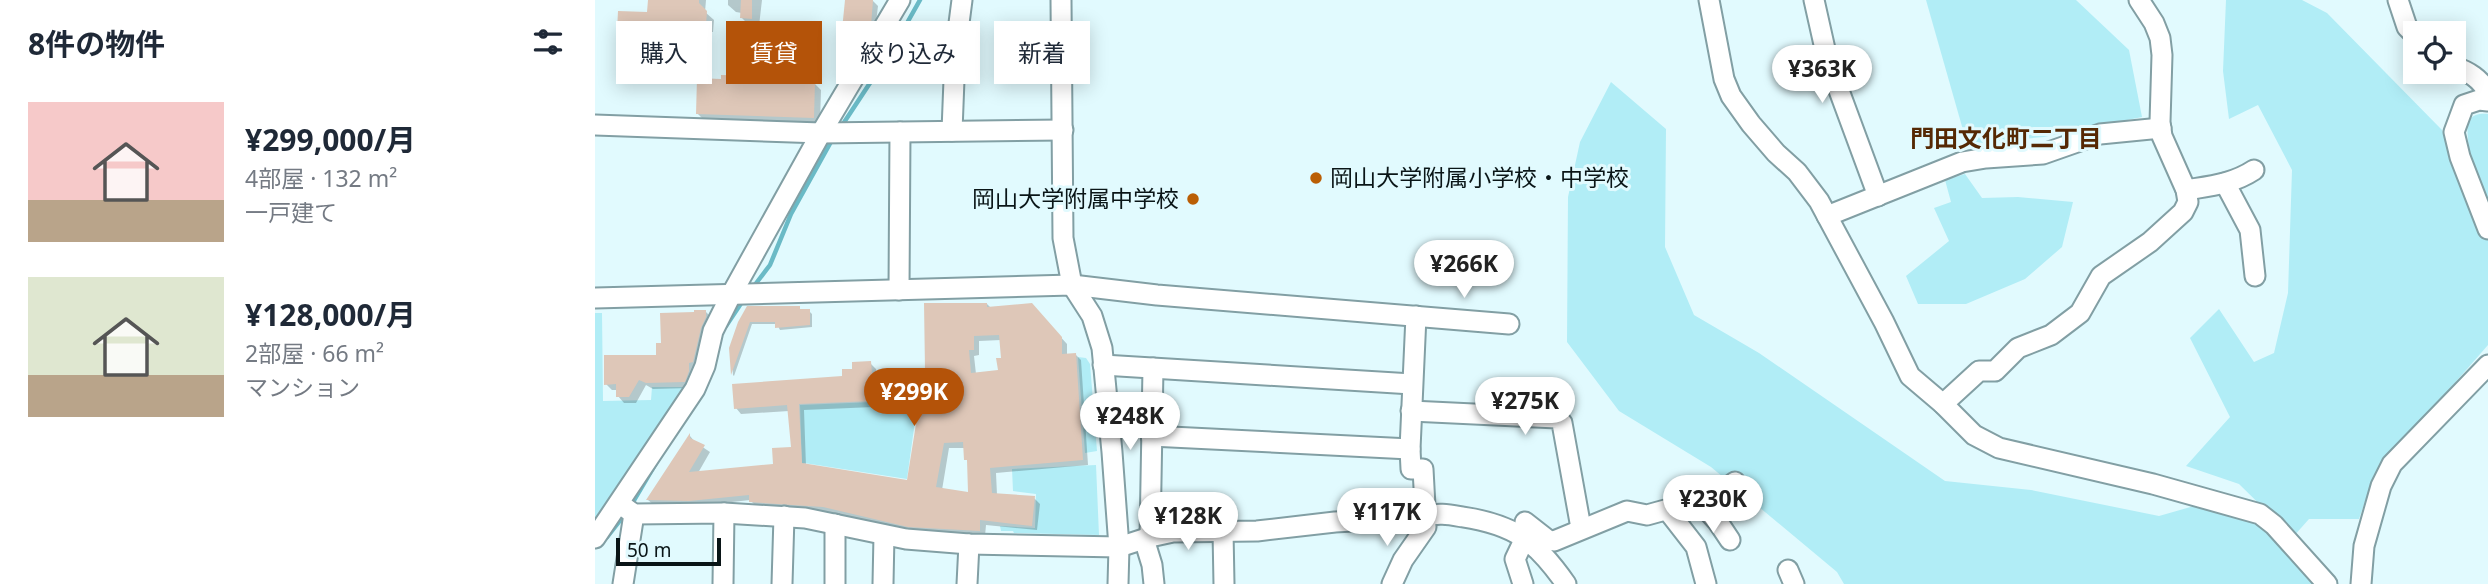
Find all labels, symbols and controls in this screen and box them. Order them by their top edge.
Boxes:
chip: 購入 [616,21,712,84]
chip: 賃貸 [726,21,822,84]
chip: 絞り込み [836,21,980,84]
chip: 新着 [994,21,1090,84]
map controls [2403,21,2466,84]
button: locate [2403,21,2466,84]
text: 8件の物件 [28,23,165,64]
icon: filters [529,23,567,61]
pin: ¥363K [1773,46,1871,105]
text: ¥363K [1788,52,1856,84]
text: ¥299,000/月 [245,119,416,160]
district label: 門田文化町二丁目 [1910,121,2102,154]
icon: home [84,130,168,214]
place label: 岡山大学附属小学校・中学校 [1330,161,1629,193]
text: 4部屋 · 132 m² [245,162,397,194]
marker: 岡山大学附属小学校・中学校 [1308,170,1324,186]
place label: 岡山大学附属中学校 [972,182,1179,214]
marker: 岡山大学附属中学校 [1185,191,1201,207]
text: 一戸建て [245,196,337,228]
pin: ¥266K [1415,240,1513,300]
text: ¥266K [1430,247,1498,279]
text: ¥128,000/月 [245,294,416,335]
icon: home [84,305,168,389]
text: 2部屋 · 66 m² [245,337,384,369]
pin: ¥299K [865,368,963,428]
text: マンション [245,371,360,403]
text: ¥299K [880,375,948,407]
pin: ¥275K [1476,378,1574,437]
text: ¥275K [1491,384,1559,416]
pin: ¥248K [1081,392,1179,452]
text: ¥248K [1096,399,1164,431]
pin: ¥230K [1664,476,1762,535]
text: ¥230K [1679,482,1747,514]
pin: ¥117K [1338,489,1436,548]
pin: ¥128K [1139,492,1237,552]
text: ¥117K [1353,495,1421,527]
text: ¥128K [1154,499,1222,531]
scale bar [616,535,721,567]
text: 50 m [627,537,671,563]

